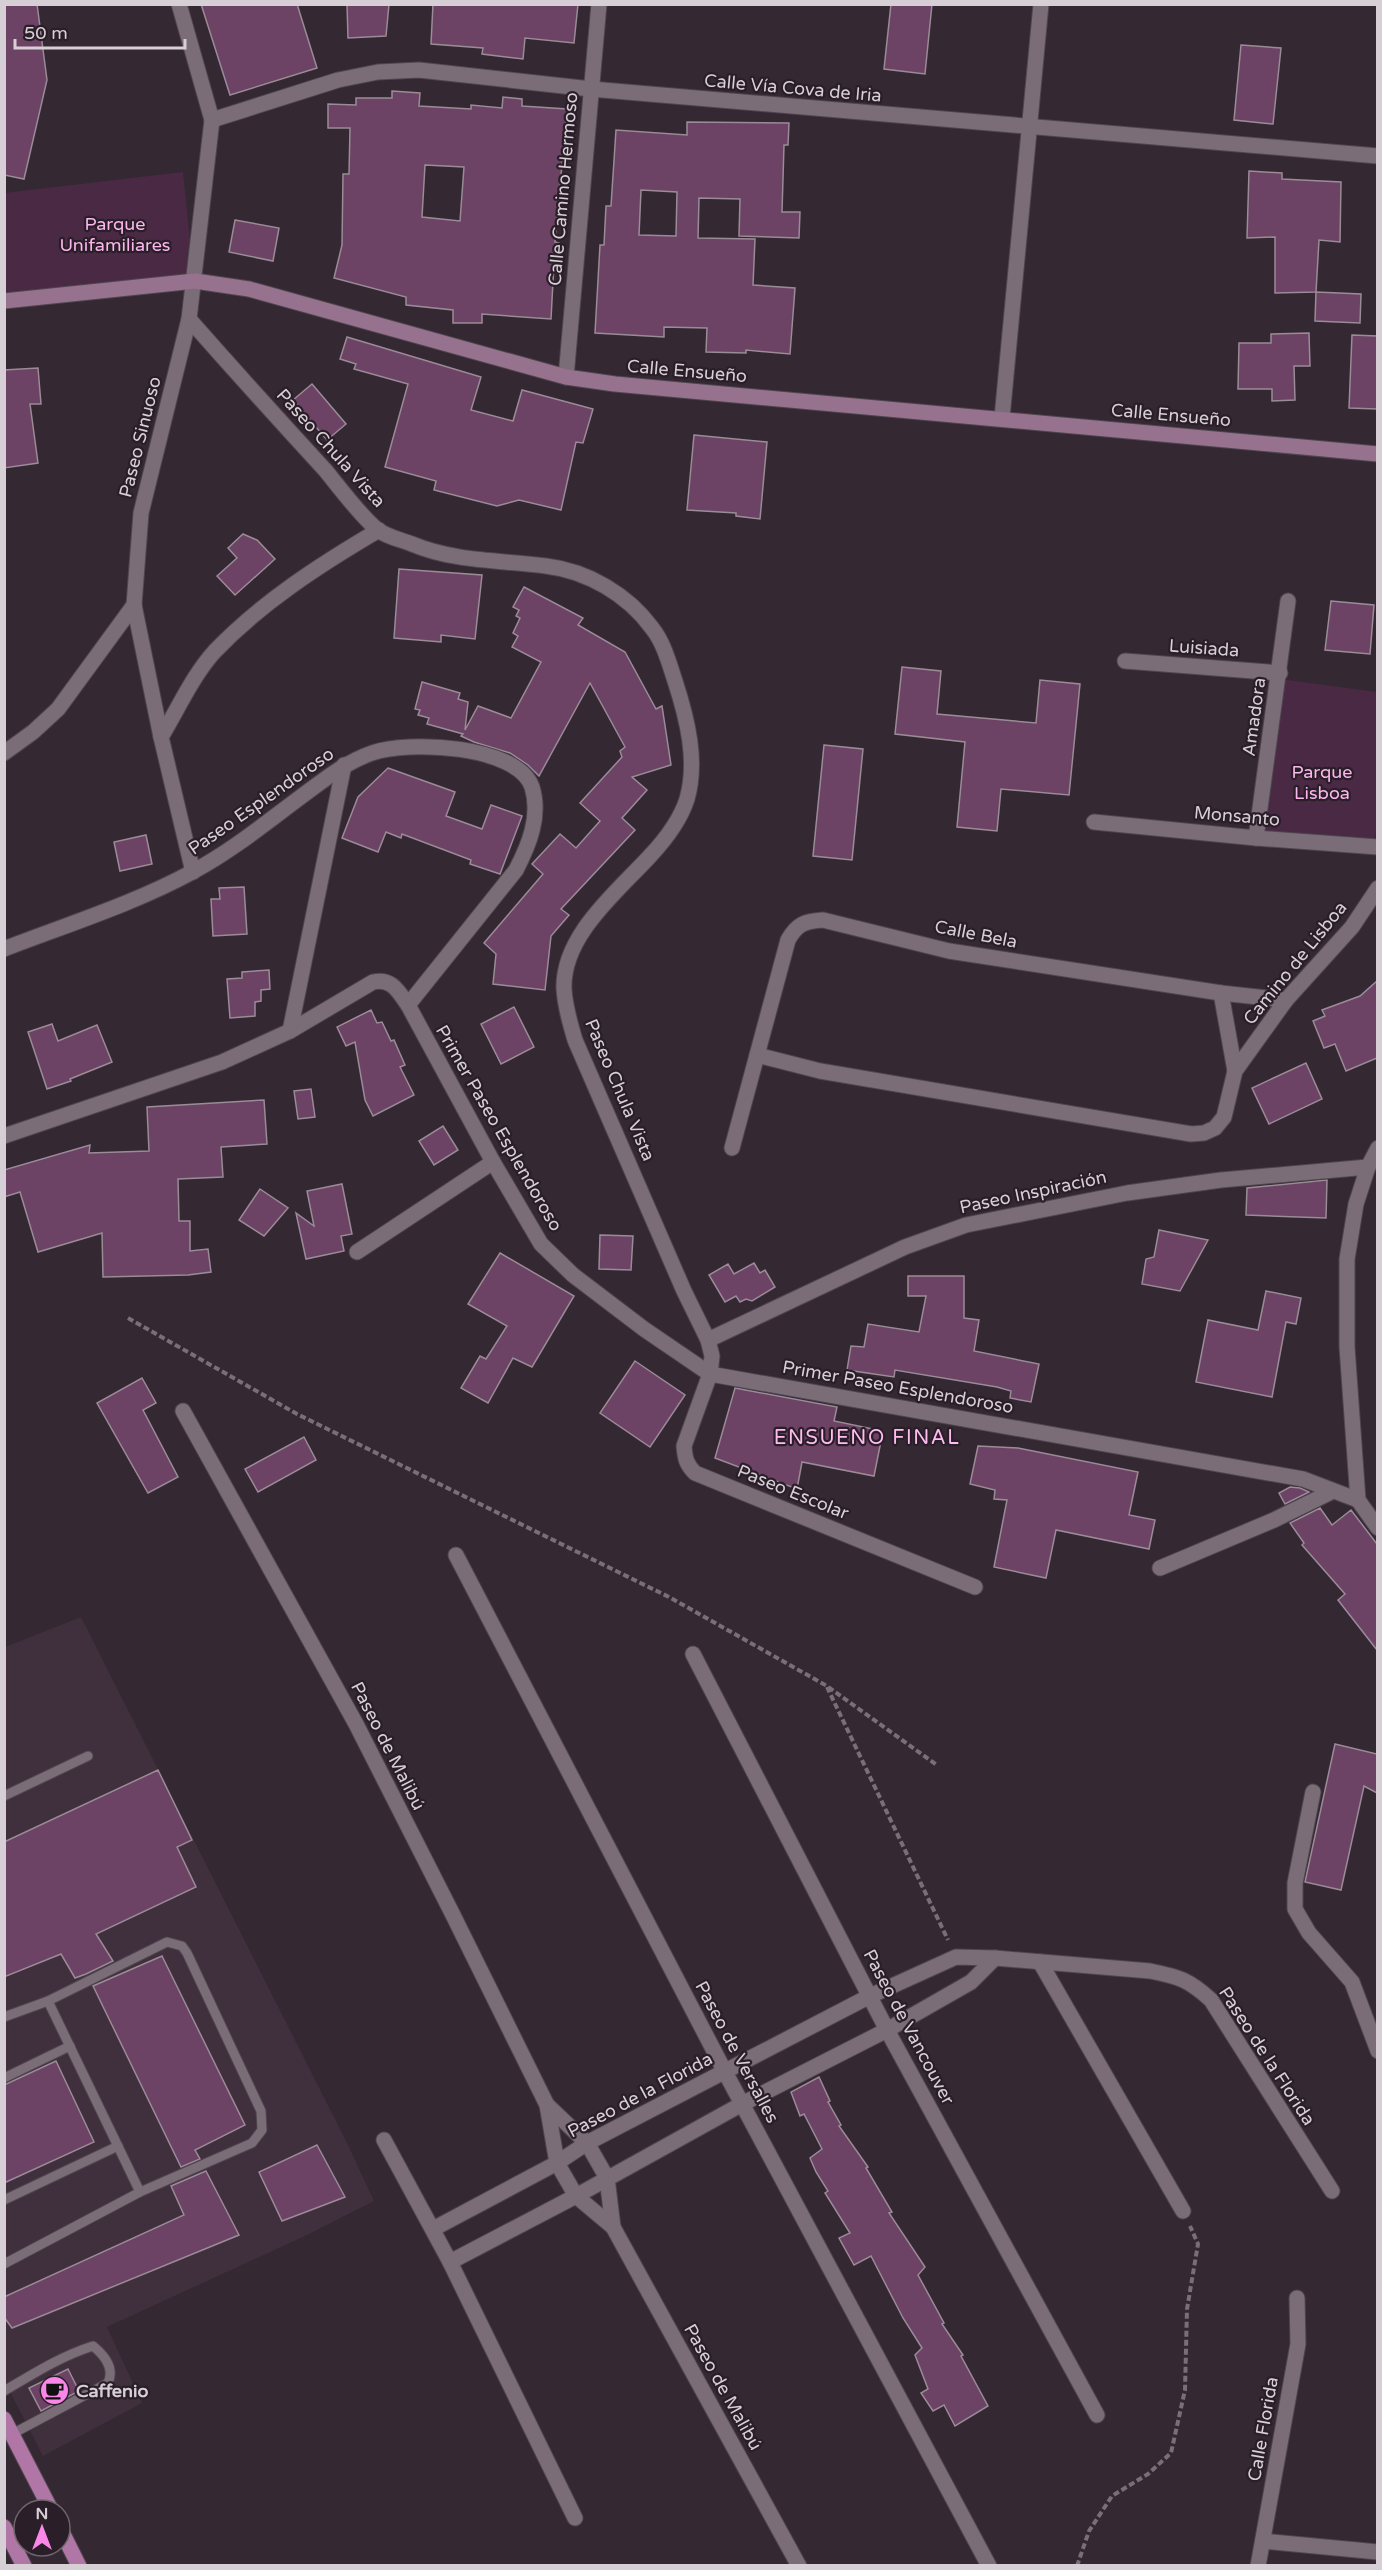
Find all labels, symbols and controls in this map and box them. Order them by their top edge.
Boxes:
scale bar [15,12,184,50]
text: 50 m [24,22,68,44]
street label: Calle Vía Cova de Iria [703,69,883,107]
street label: Calle Camino Hermoso [544,91,582,287]
park label: Parque Unifamiliares [59,213,171,256]
street label: Calle Ensueño [626,355,748,387]
street label: Paseo Sinuoso [114,374,166,500]
street label: Paseo Chula Vista [272,384,390,512]
street label: Calle Ensueño [1110,399,1232,431]
street label: Luisiada [1168,635,1240,661]
street label: Amadora [1238,676,1270,758]
street label: Paseo Esplendoroso [184,742,338,860]
park label: Parque Lisboa [1292,761,1352,804]
street label: Monsanto [1193,801,1281,831]
street label: Camino de Lisboa [1239,897,1351,1029]
street label: Calle Bela [933,915,1019,953]
street label: Paseo Chula Vista [580,1016,660,1164]
street label: Primer Paseo Esplendoroso [431,1021,567,1235]
street label: Paseo Inspiración [958,1166,1108,1218]
street label: Primer Paseo Esplendoroso [781,1356,1015,1418]
district label: ENSUENO FINAL [774,1426,960,1450]
street label: Paseo Escolar [734,1460,852,1524]
street label: Paseo de Malibú [346,1678,430,1814]
street label: Paseo de Vancouver [859,1945,959,2109]
street label: Paseo de Versalles [690,1977,784,2127]
street label: Paseo de la Florida [1214,1983,1320,2129]
street label: Paseo de la Florida [564,2048,716,2142]
street label: Paseo de Malibú [679,2320,767,2454]
cafe icon: Caffenio [39,2375,71,2407]
street label: Calle Florida [1243,2375,1283,2483]
place label: Caffenio [76,2380,148,2402]
north arrow [12,2498,72,2558]
text: N [36,2504,48,2524]

